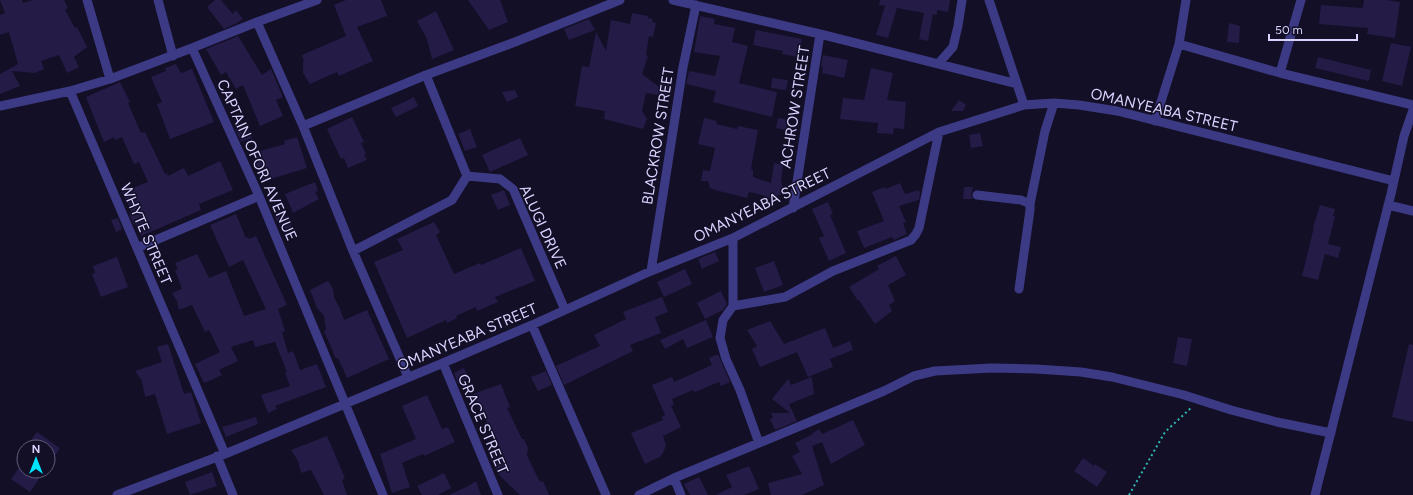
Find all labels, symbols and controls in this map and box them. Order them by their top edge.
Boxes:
scale bar [1269,16,1357,42]
text: 50 m [1275,23,1303,37]
street label: ACHROW STREET [776,44,814,170]
street label: BLACKROW STREET [638,65,678,206]
street label: CAPTAIN OFORI AVENUE [213,76,301,244]
street label: OMANYEABA STREET [1089,84,1240,136]
street label: OMANYEABA STREET [691,164,834,246]
street label: WHYTE STREET [117,181,176,288]
street label: ALUGI DRIVE [516,182,570,272]
street label: OMANYEABA STREET [394,299,540,375]
street label: GRACE STREET [454,371,512,477]
north arrow [16,439,56,479]
text: N [32,443,40,456]

